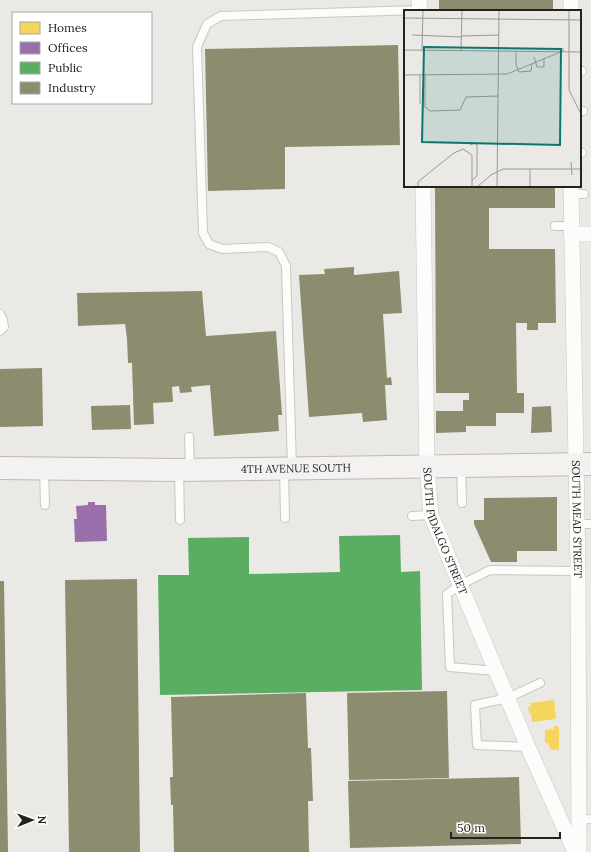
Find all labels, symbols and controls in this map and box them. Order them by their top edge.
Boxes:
inset map [404,10,581,187]
legend [12,12,152,104]
text: Homes [48,20,87,35]
text: Offices [48,40,88,55]
text: Public [48,60,82,75]
text: Industry [48,80,96,95]
street label: 4TH AVENUE SOUTH [241,460,351,476]
street label: SOUTH MEAD STREET [569,460,585,578]
street label: SOUTH FIDALGO STREET [420,467,470,597]
north arrow [12,800,52,840]
scale bar [451,814,560,840]
text: N [35,815,49,825]
text: 50 m [457,820,485,835]

